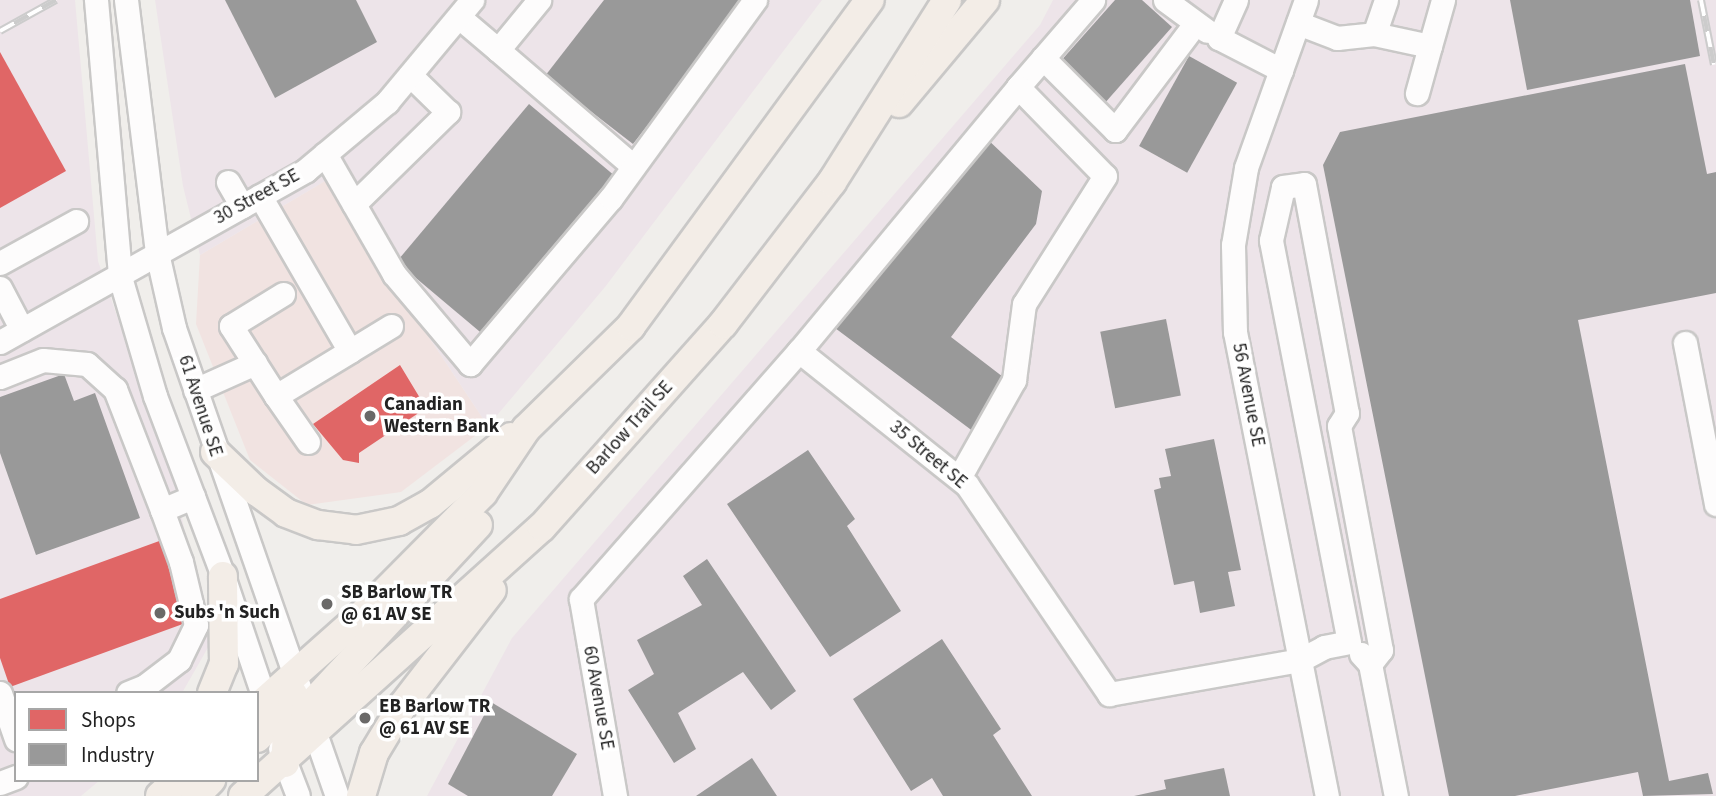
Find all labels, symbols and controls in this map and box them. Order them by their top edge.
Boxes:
street label: 30 Street SE [210,164,304,230]
street label: 56 Avenue SE [1227,341,1269,449]
street label: 61 Avenue SE [173,352,227,460]
street label: Barlow Trail SE [582,376,678,480]
place label: Canadian Western Bank [384,394,499,438]
marker: Canadian Western Bank [362,408,378,424]
street label: 35 Street SE [885,416,971,494]
place label: SB Barlow TR @ 61 AV SE [341,582,453,626]
marker: SB Barlow TR @ 61 AV SE [319,596,335,612]
place label: Subs 'n Such [174,602,280,624]
marker: Subs 'n Such [152,605,168,621]
street label: 60 Avenue SE [578,644,618,752]
legend [14,691,259,782]
place label: EB Barlow TR @ 61 AV SE [379,696,490,740]
text: Shops [81,705,135,735]
marker: EB Barlow TR @ 61 AV SE [357,710,373,726]
text: Industry [81,740,154,770]

